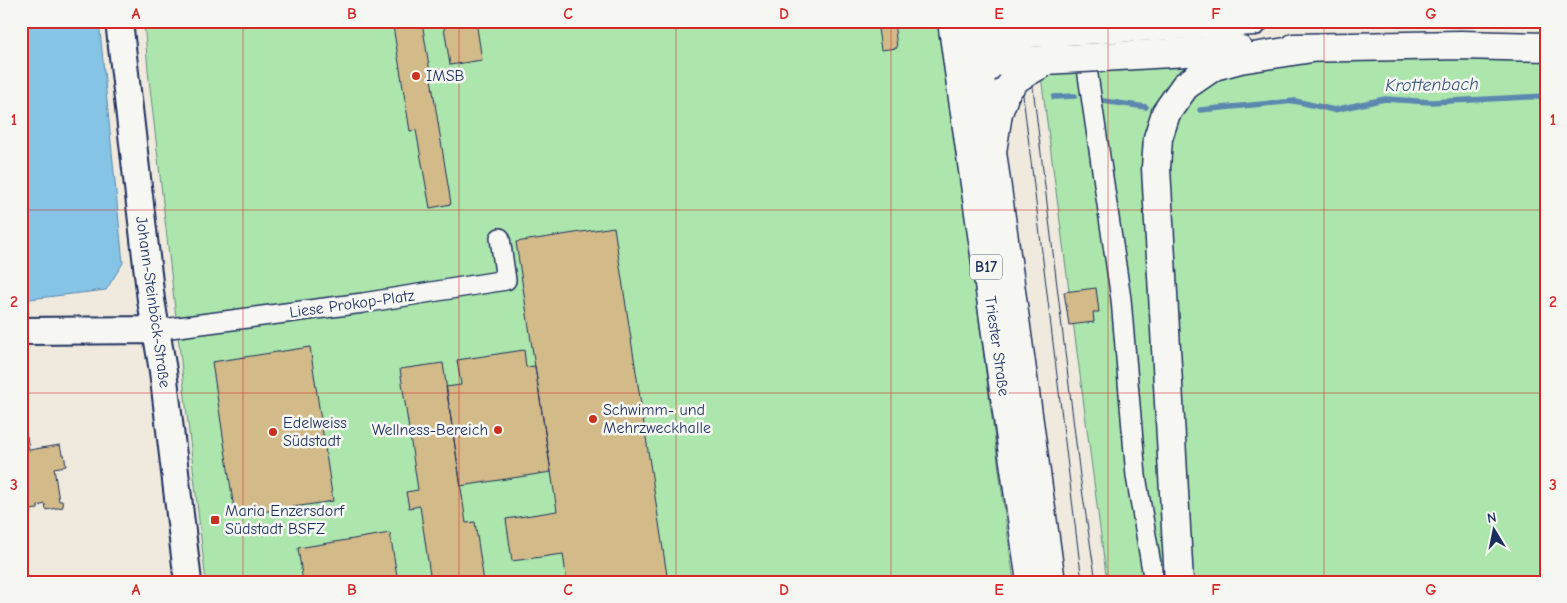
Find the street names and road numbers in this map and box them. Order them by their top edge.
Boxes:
street label: Johann-Steinböck-Straße [132,215,174,389]
road number: B17 [970,254,1002,280]
street label: Liese Prokop-Platz [288,286,416,322]
street label: Triester Straße [981,295,1013,397]

